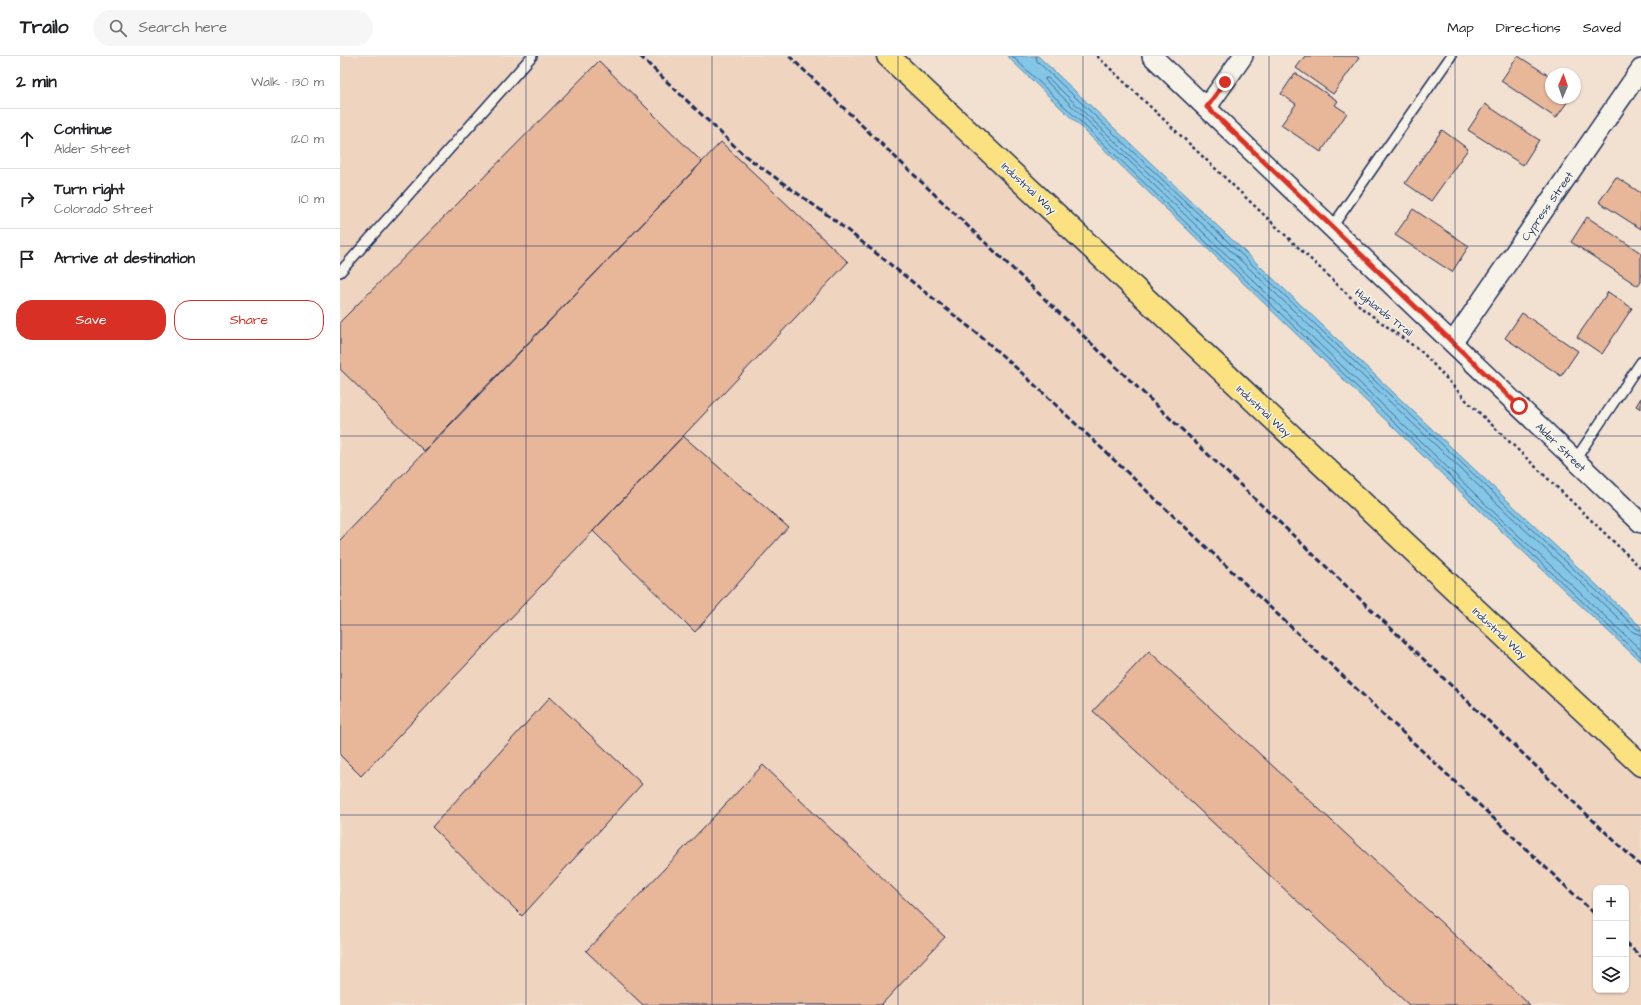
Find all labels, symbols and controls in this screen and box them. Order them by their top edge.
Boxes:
search box [93,10,373,46]
text: Trailo [20,14,69,41]
icon: search [107,17,129,39]
text: Search here [139,17,227,38]
text: Map [1447,18,1474,38]
text: Directions [1496,18,1561,38]
text: Saved [1583,18,1621,38]
north arrow [1545,68,1581,104]
text: 2 min [16,70,57,94]
text: Walk · 130 m [251,73,324,91]
route end [1216,73,1234,91]
text: Continue [54,119,112,140]
icon: ahead [16,128,38,150]
text: 120 m [291,130,324,148]
text: Alder Street [54,140,131,158]
street label: Industrial Way [997,159,1059,218]
street label: Cypress Street [1518,168,1578,244]
text: Turn right [54,179,125,200]
icon: right [16,188,38,210]
text: 10 m [299,190,324,208]
text: Colorado Street [54,200,153,218]
icon: arrive [16,248,38,270]
text: Arrive at destination [54,248,195,269]
street label: Highlands Trail [1351,285,1416,341]
button: Save [16,300,166,340]
button: Share [174,300,324,340]
street label: Industrial Way [1232,382,1294,441]
route start [1510,397,1528,415]
street label: Alder Street [1532,419,1590,476]
street label: Industrial Way [1468,604,1530,663]
map controls [1593,885,1629,993]
button: + [1593,885,1629,921]
button: − [1593,921,1629,957]
button: layers [1593,957,1629,993]

